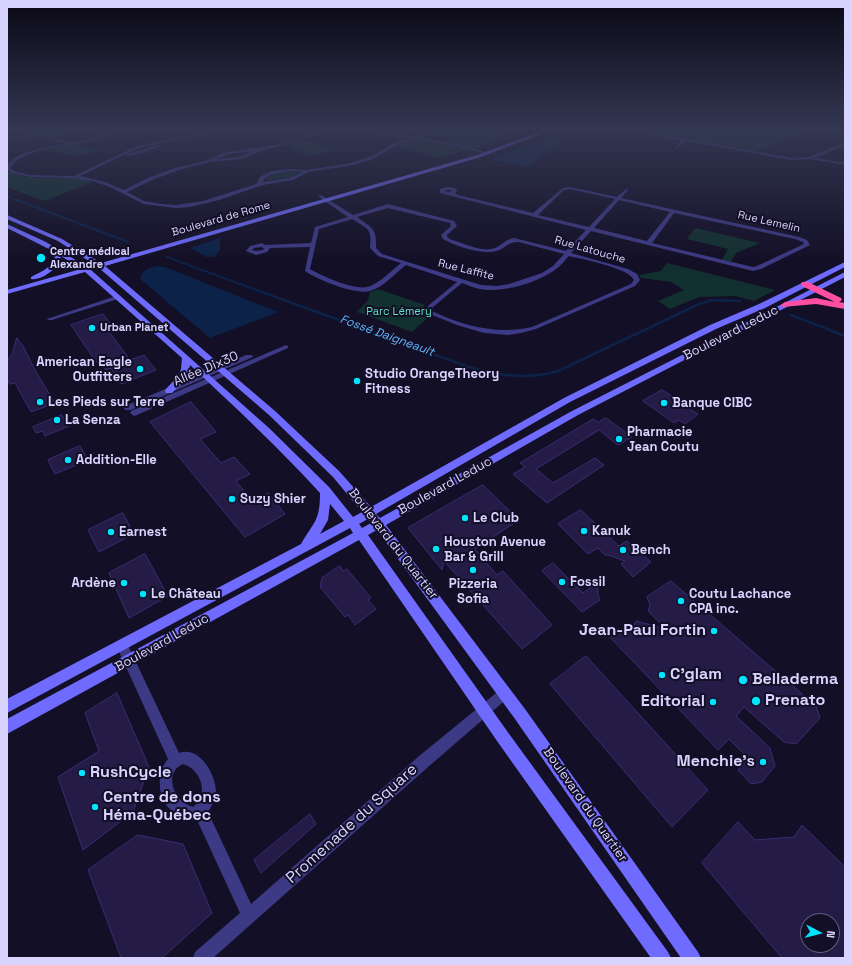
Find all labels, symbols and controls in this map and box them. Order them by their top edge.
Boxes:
street label: Boulevard de Rome [170,199,272,239]
street label: Rue Lemelin [737,208,801,236]
street label: Rue Latouche [553,234,627,266]
place label: Centre médical Alexandre [50,245,130,271]
marker: Centre médical Alexandre [35,252,47,264]
street label: Rue Laffite [437,257,495,283]
street label: Boulevard Leduc [681,302,781,364]
park label: Parc Lémery [366,305,432,319]
water label: Fossé Daigneault [338,312,436,360]
place label: Urban Planet [100,321,169,335]
marker: Urban Planet [87,323,97,333]
street label: Allée Dix30 [171,348,241,390]
place label: American Eagle Outfitters [36,354,132,385]
marker: American Eagle Outfitters [135,364,145,374]
place label: Studio OrangeTheory Fitness [365,366,499,397]
marker: Studio OrangeTheory Fitness [352,376,362,386]
place label: Les Pieds sur Terre [48,394,165,410]
place label: Banque CIBC [672,395,752,411]
marker: Les Pieds sur Terre [35,397,45,407]
marker: Banque CIBC [659,398,669,408]
place label: La Senza [65,412,120,428]
marker: La Senza [52,415,62,425]
place label: Pharmacie Jean Coutu [627,424,699,455]
marker: Pharmacie Jean Coutu [614,434,624,444]
place label: Addition-Elle [76,452,157,468]
street label: Boulevard Leduc [395,454,495,518]
marker: Addition-Elle [63,455,73,465]
street label: Boulevard du Quartier [345,485,441,603]
place label: Suzy Shier [240,491,306,507]
marker: Suzy Shier [227,494,237,504]
place label: Le Club [473,510,519,526]
marker: Le Club [460,513,470,523]
place label: Kanuk [592,523,631,539]
place label: Earnest [119,524,167,540]
marker: Kanuk [579,526,589,536]
marker: Earnest [106,527,116,537]
place label: Houston Avenue Bar & Grill [444,534,546,565]
place label: Bench [631,542,671,558]
marker: Houston Avenue Bar & Grill [431,544,441,554]
marker: Bench [618,545,628,555]
marker: Pizzeria Sofia [468,565,478,575]
place label: Fossil [570,574,605,590]
place label: Ardène [72,575,116,591]
place label: Pizzeria Sofia [449,576,497,607]
marker: Fossil [557,577,567,587]
marker: Ardène [119,578,129,588]
place label: Le Château [151,586,221,602]
place label: Coutu Lachance CPA inc. [689,586,791,617]
marker: Le Château [138,589,148,599]
marker: Coutu Lachance CPA inc. [676,596,686,606]
street label: Boulevard Leduc [112,611,212,675]
place label: Jean-Paul Fortin [579,621,706,641]
marker: Jean-Paul Fortin [709,626,719,636]
place label: C'glam [670,665,722,685]
marker: C'glam [657,670,667,680]
place label: Belladerma [752,670,838,690]
marker: Belladerma [737,674,749,686]
place label: Prenato [765,691,825,711]
place label: Editorial [641,692,705,712]
marker: Prenato [750,695,762,707]
marker: Editorial [708,697,718,707]
street label: Boulevard du Quartier [540,745,630,865]
place label: Menchie's [677,752,755,772]
marker: Menchie's [758,757,768,767]
street label: Promenade du Square [283,760,421,888]
place label: RushCycle [90,763,171,783]
marker: RushCycle [77,768,87,778]
place label: Centre de dons Héma-Québec [103,788,221,826]
marker: Centre de dons Héma-Québec [90,802,100,812]
north arrow [800,913,840,953]
text: N [824,930,838,939]

